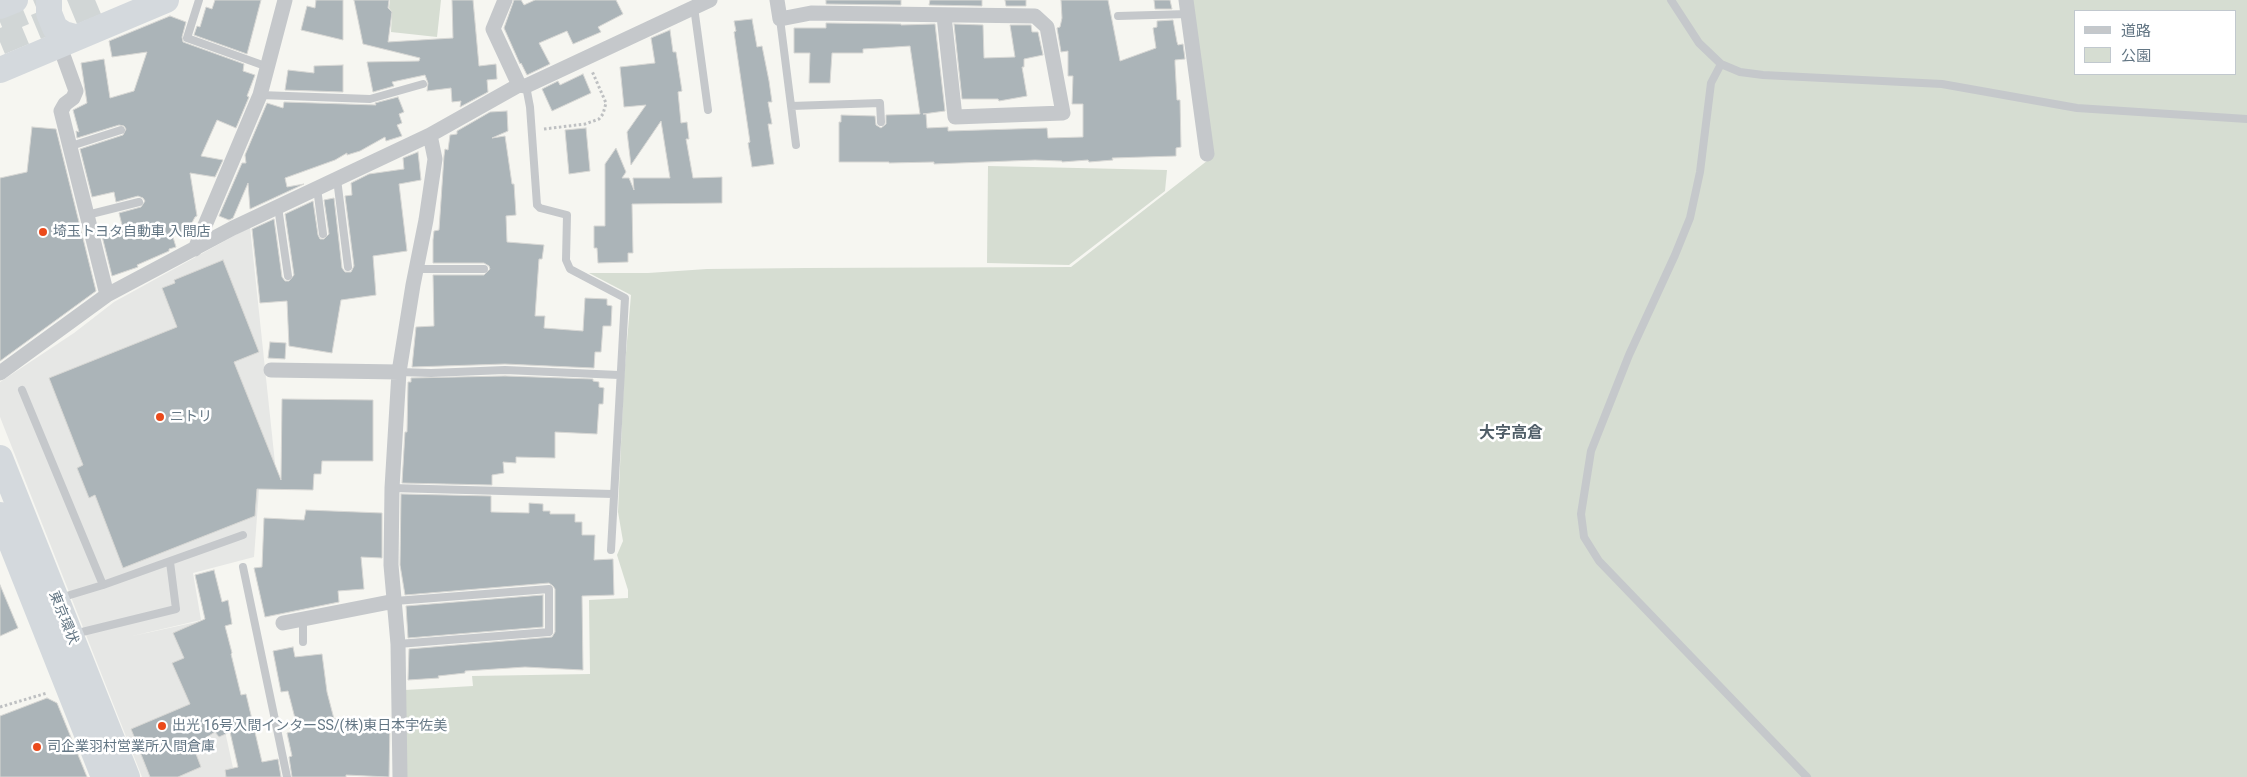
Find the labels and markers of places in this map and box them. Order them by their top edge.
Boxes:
place label: 埼玉トヨタ自動車 入間店 [53,224,210,240]
marker: 埼玉トヨタ自動車 入間店 [37,226,49,238]
place label: ニトリ [170,409,212,425]
marker: ニトリ [154,411,166,423]
place label: 出光 16号入間インターSS/(株)東日本宇佐美 [172,718,447,734]
marker: 出光 16号入間インターSS/(株)東日本宇佐美 [156,720,168,732]
place label: 司企業羽村営業所入間倉庫 [47,739,215,755]
marker: 司企業羽村営業所入間倉庫 [31,741,43,753]

